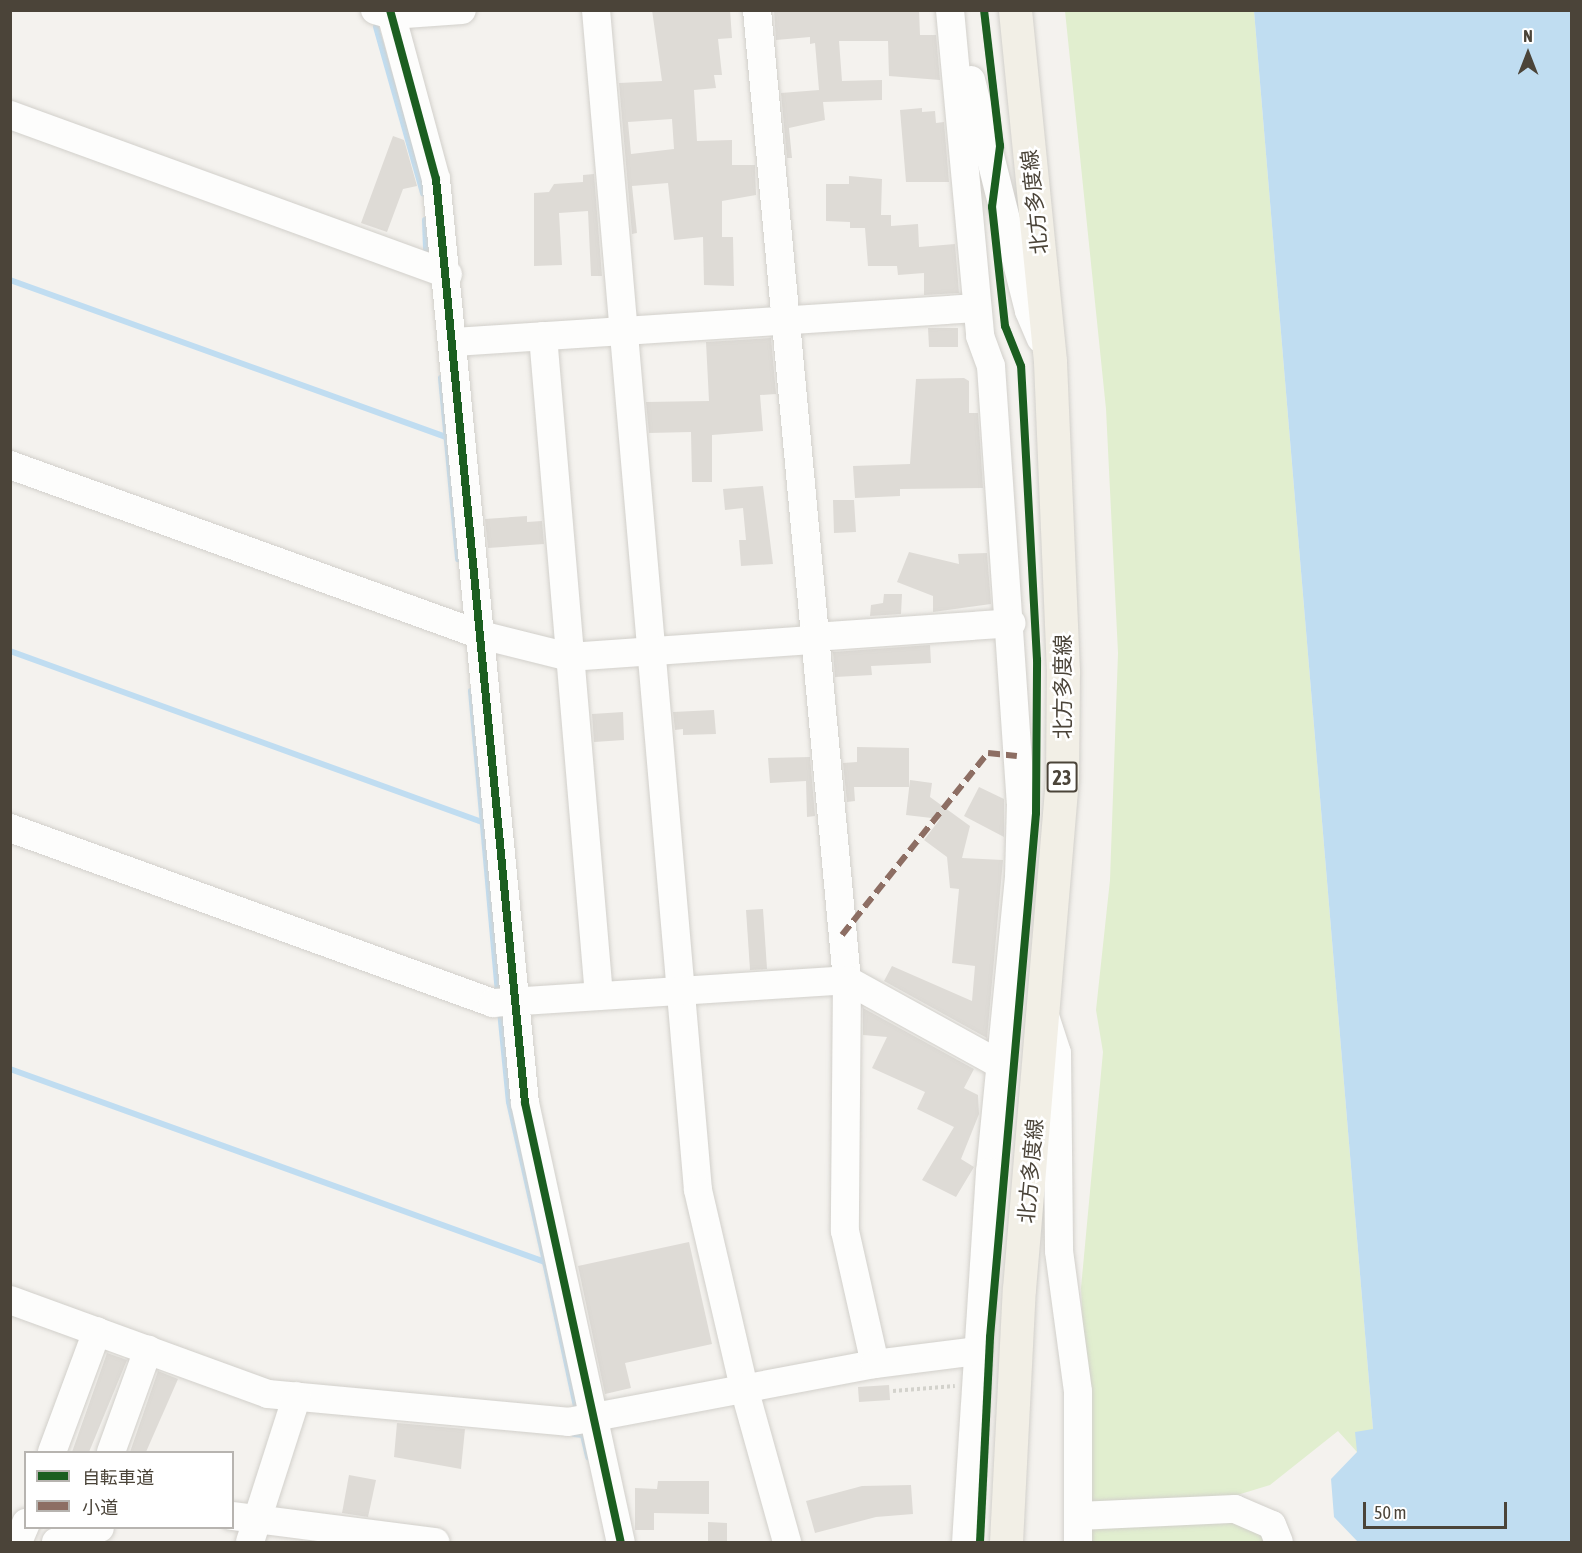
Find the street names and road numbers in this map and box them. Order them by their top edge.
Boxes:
street label: 北方多度線 [1016,148,1052,256]
street label: 北方多度線 [1049,635,1075,739]
road number: 23 [1046,760,1078,794]
street label: 北方多度線 [1013,1118,1047,1224]

